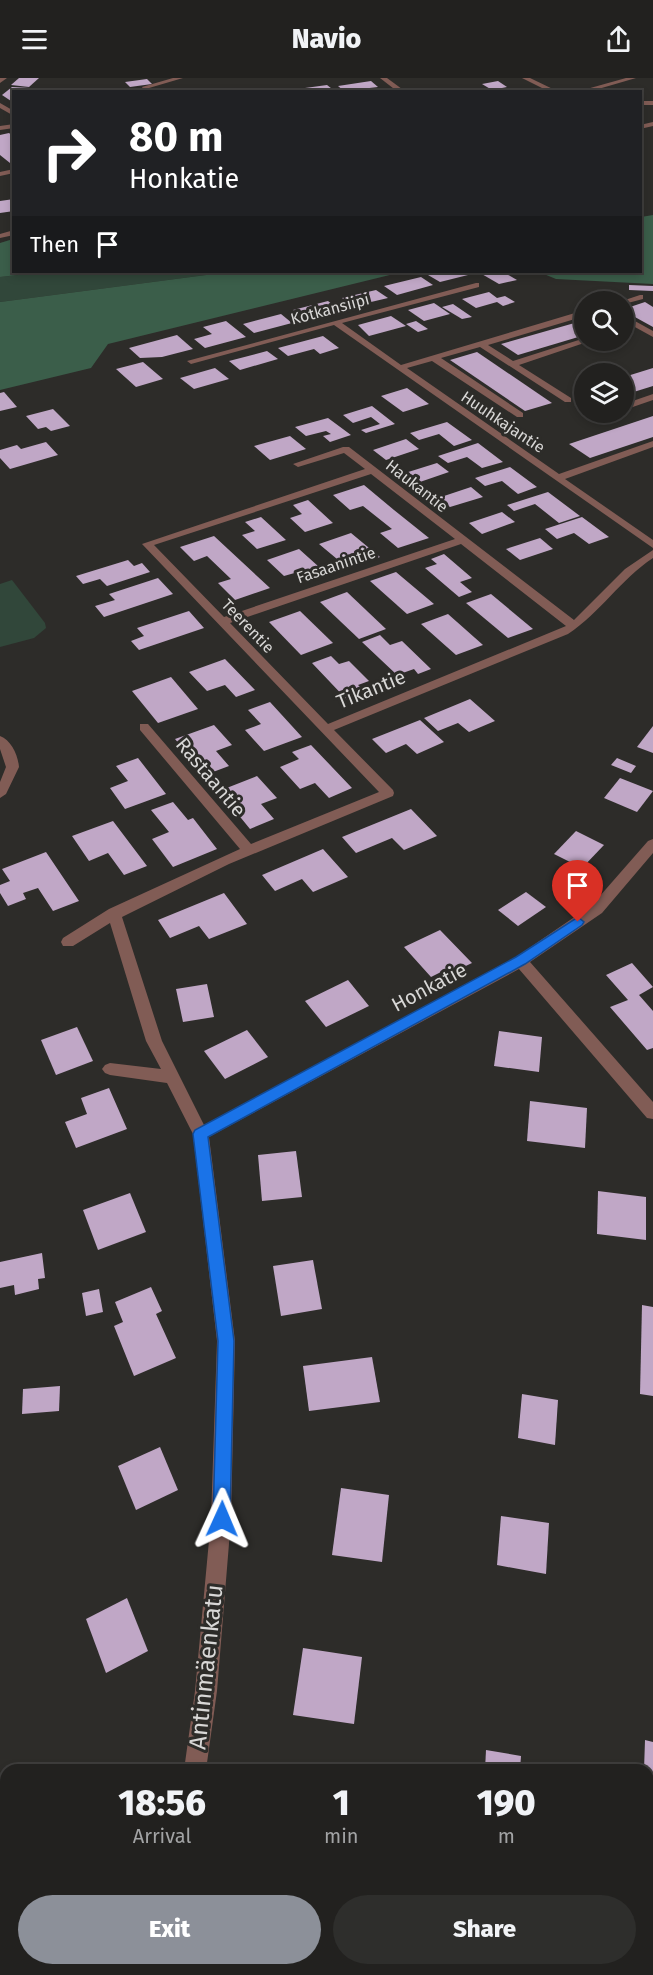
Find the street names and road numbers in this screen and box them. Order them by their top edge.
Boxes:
street label: Kotkansiipi [288,289,372,329]
street label: Huuhkajantie [457,387,549,457]
street label: Haukantie [382,456,452,516]
street label: Fasaanintie [294,543,378,587]
street label: Teerentie [218,595,278,657]
street label: Tikantie [333,664,409,714]
street label: Rastaantie [171,732,251,822]
street label: Honkatie [387,957,471,1017]
street label: Antinmäenkatu [183,1583,229,1751]

